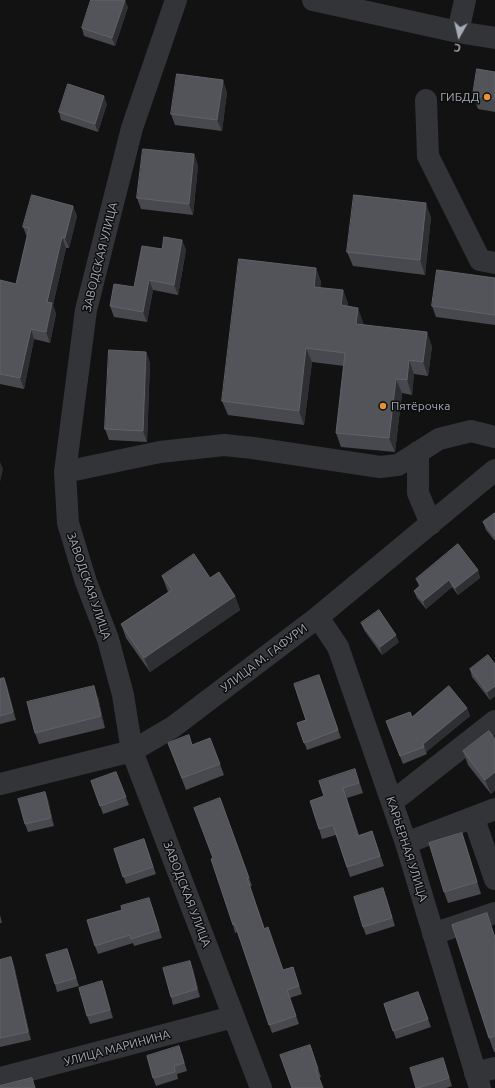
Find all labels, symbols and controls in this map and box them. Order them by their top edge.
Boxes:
north arrow [439,16,479,56]
text: С [453,41,462,54]
place label: ГИБДД [440,90,479,104]
marker: ГИБДД [482,92,492,102]
street label: ЗАВОДСКАЯ УЛИЦА [79,201,121,313]
place label: Пятёрочка [391,399,450,413]
marker: Пятёрочка [378,401,388,411]
street label: ЗАВОДСКАЯ УЛИЦА [64,531,114,641]
street label: УЛИЦА М. ГАФУРИ [218,621,310,695]
street label: КАРЬЕРНАЯ УЛИЦА [383,795,431,903]
street label: ЗАВОДСКАЯ УЛИЦА [160,839,214,949]
street label: УЛИЦА МАРИНИНА [62,1027,172,1069]

